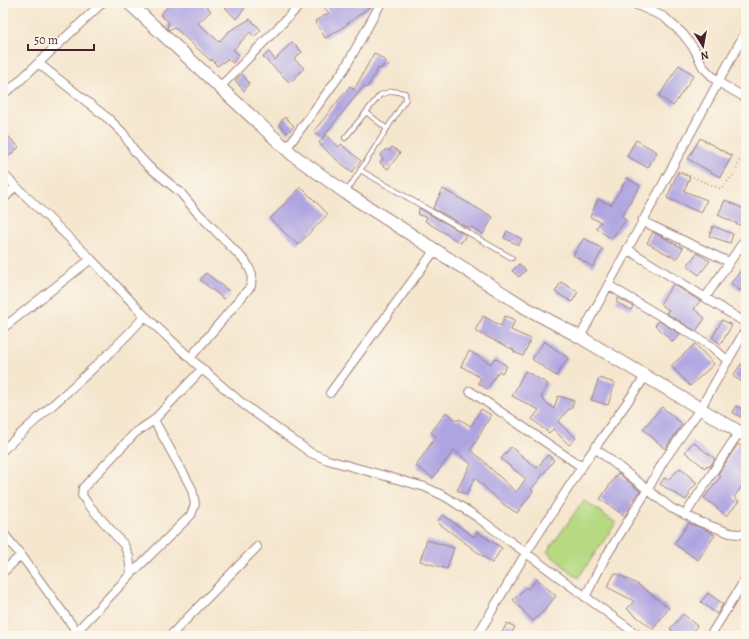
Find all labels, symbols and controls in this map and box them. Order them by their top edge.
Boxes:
scale bar [28,26,94,52]
north arrow [683,26,723,66]
text: 50 m [34,32,58,48]
text: N [699,47,710,63]

